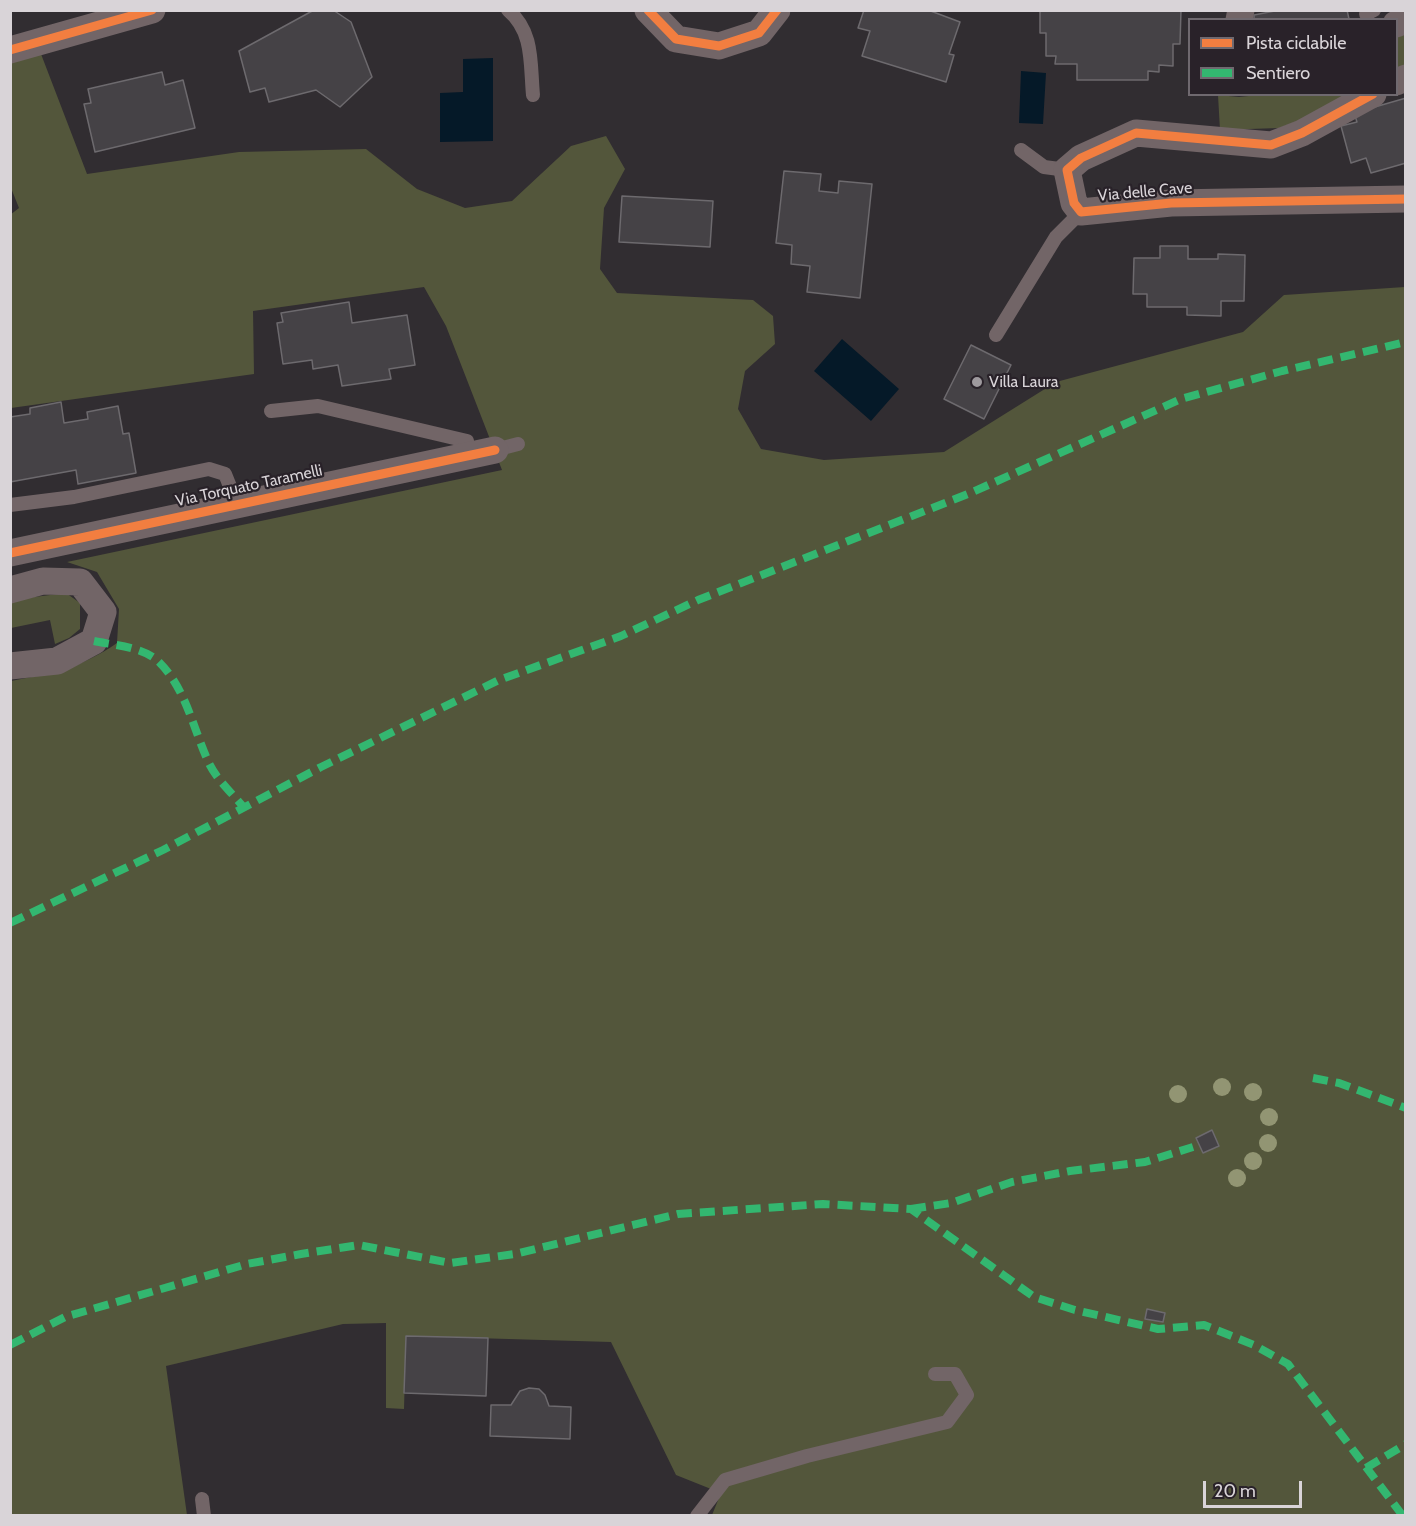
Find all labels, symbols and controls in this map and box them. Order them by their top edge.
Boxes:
legend [1188,18,1398,96]
text: Pista ciclabile [1246,32,1346,54]
text: Sentiero [1246,62,1310,84]
street label: Via delle Cave [1097,178,1193,206]
place label: Villa Laura [989,372,1058,392]
marker: Villa Laura [970,375,984,389]
street label: Via Torquato Taramelli [174,461,324,511]
scale bar [1206,1469,1305,1507]
text: 20 m [1214,1480,1256,1502]

